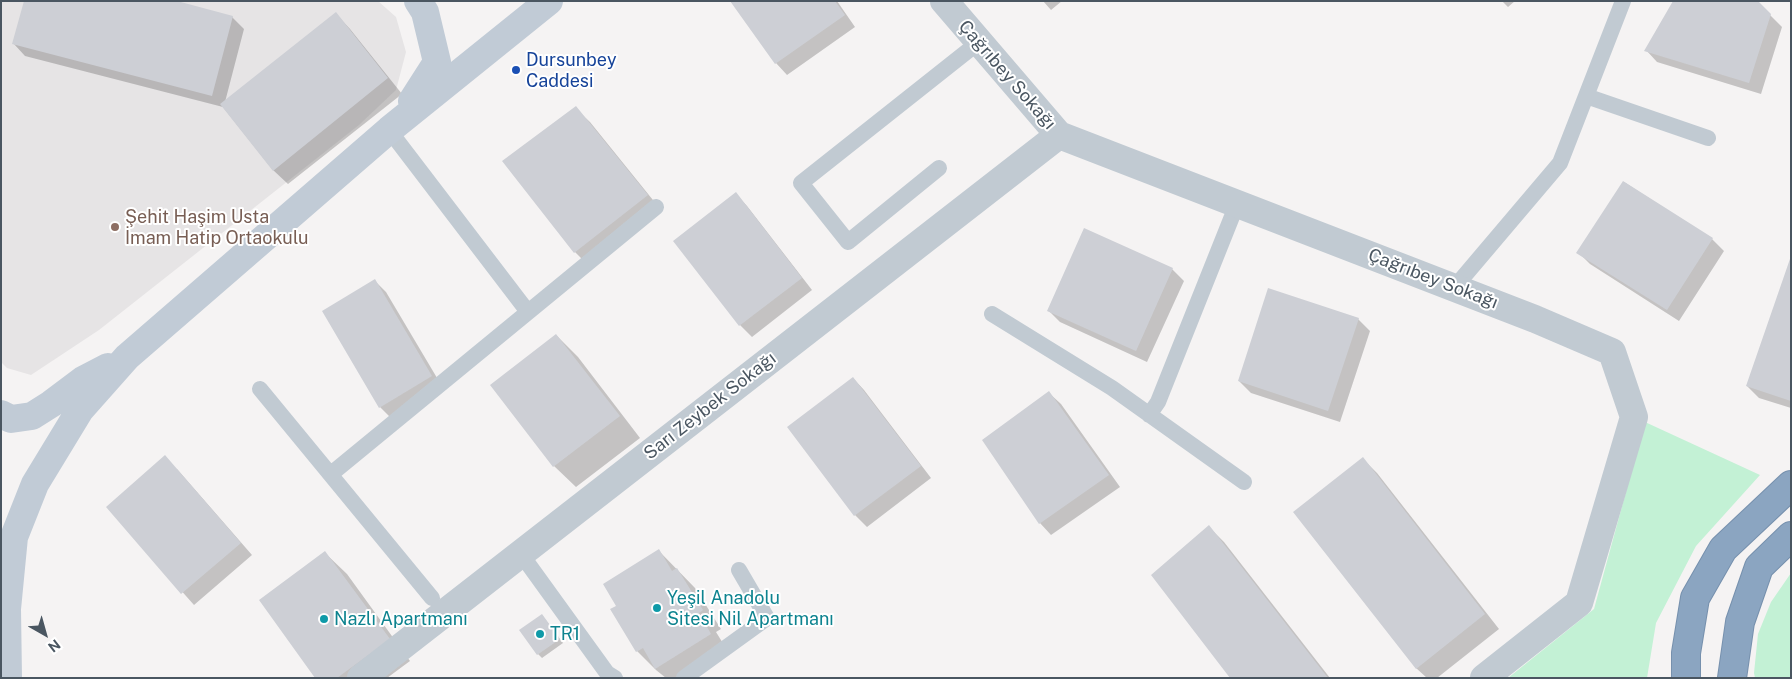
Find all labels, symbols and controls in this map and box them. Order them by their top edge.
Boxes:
street label: Çağrıbey Sokağı [954,16,1060,134]
place label: Dursunbey Caddesi [526,49,617,92]
marker: Dursunbey Caddesi [510,64,522,76]
place label: Şehit Haşim Usta İmam Hatip Ortaokulu [125,206,309,248]
marker: Şehit Haşim Usta İmam Hatip Ortaokulu [109,221,121,233]
street label: Çağrıbey Sokağı [1365,244,1501,314]
street label: Sarı Zeybek Sokağı [640,348,780,464]
place label: Yeşil Anadolu Sitesi Nil Apartmanı [667,587,834,630]
marker: Yeşil Anadolu Sitesi Nil Apartmanı [651,602,663,614]
place label: Nazlı Apartmanı [334,608,468,630]
north arrow [20,609,70,659]
marker: Nazlı Apartmanı [318,613,330,625]
place label: TR1 [550,623,580,645]
marker: TR1 [534,628,546,640]
text: N [45,636,63,655]

